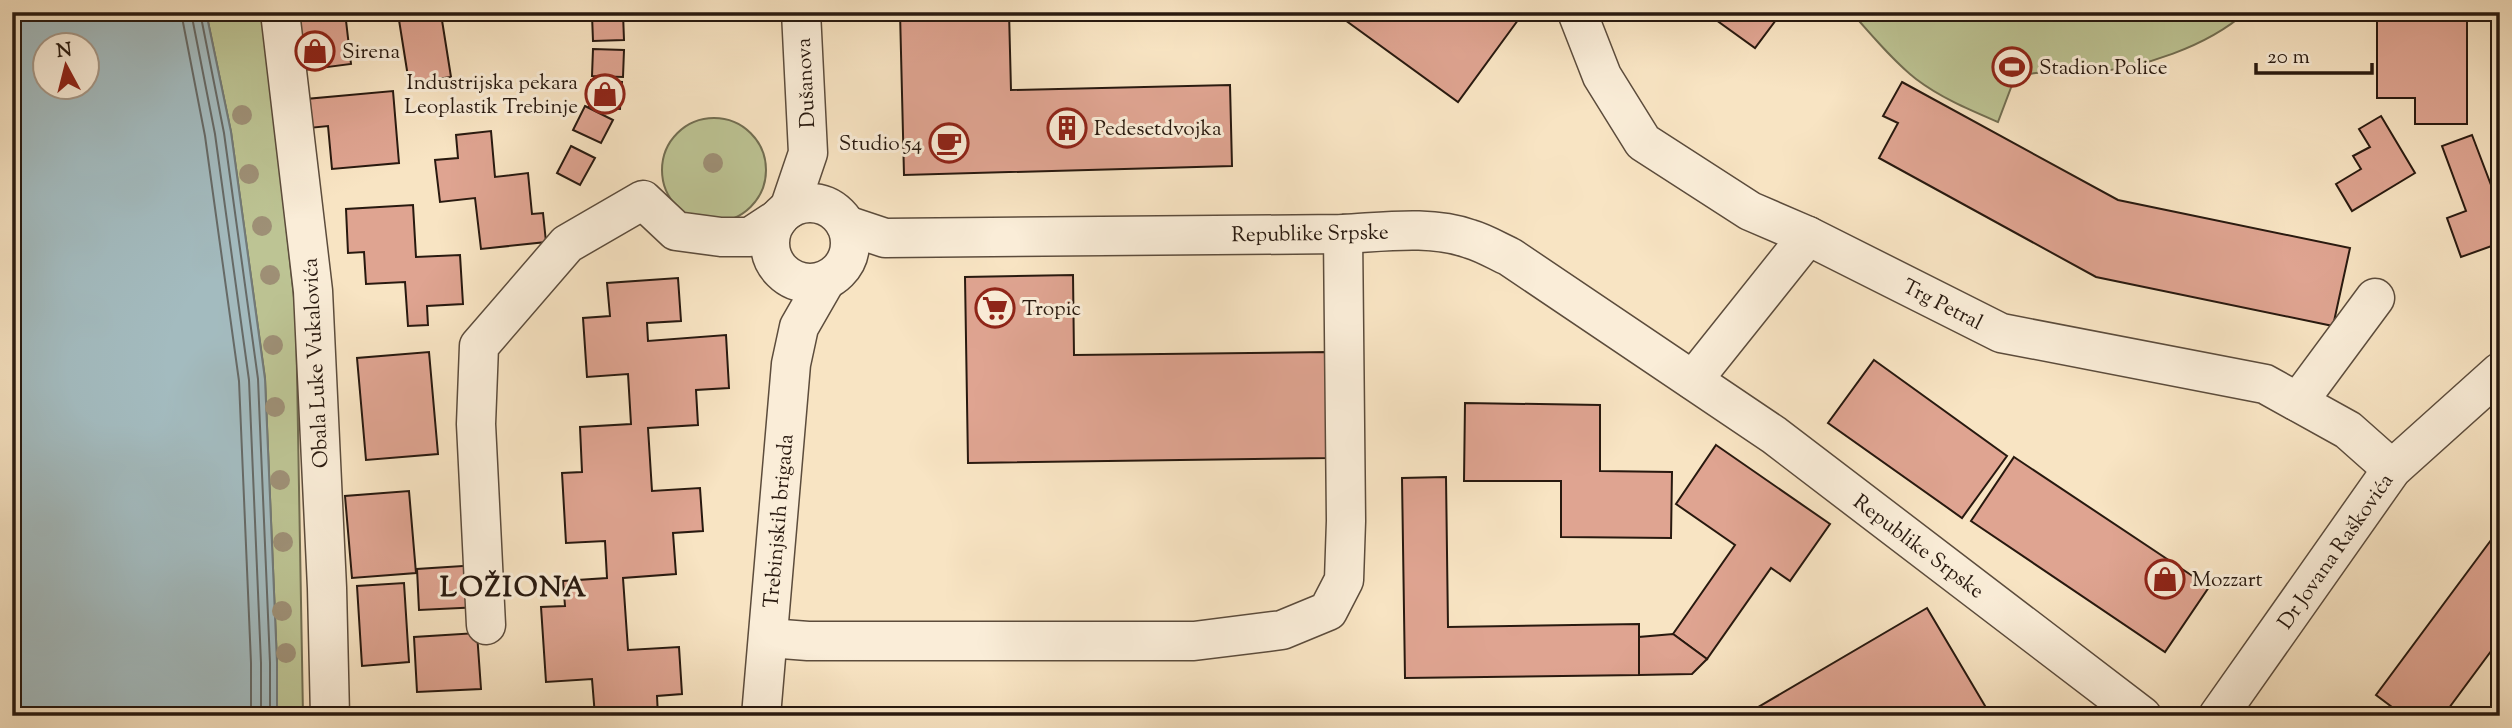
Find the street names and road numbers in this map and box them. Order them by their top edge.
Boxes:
street label: Dušanova [790,37,824,129]
street label: Republike Srpske [1231,219,1389,251]
street label: Obala Luke Vukalovića [296,257,337,469]
street label: Trg Petral [1897,273,1988,339]
street label: Trebinjskih brigada [757,433,803,609]
street label: Dr Jovana Raškovića [2272,468,2402,636]
street label: Republike Srpske [1846,488,1990,607]

